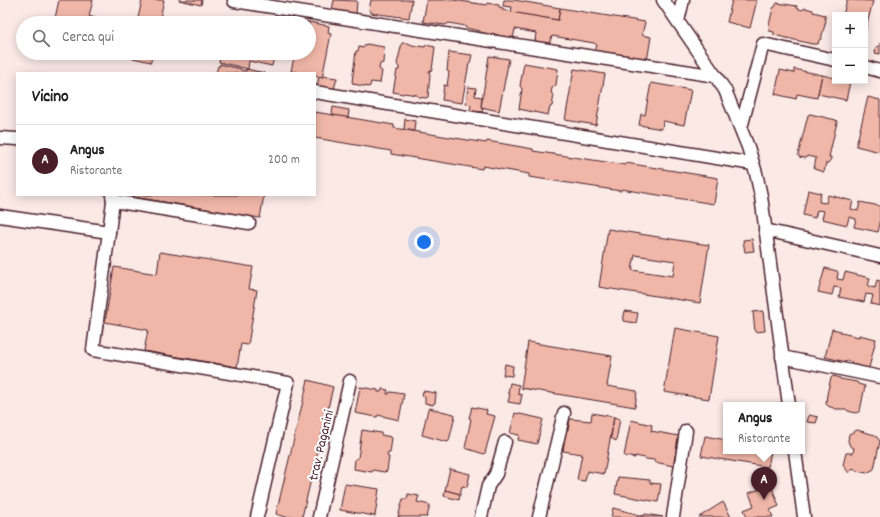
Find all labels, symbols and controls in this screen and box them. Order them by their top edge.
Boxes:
map controls [832,12,868,84]
button: + [832,12,868,48]
search box [16,16,316,60]
icon: search [30,27,52,49]
text: Cerca qui [62,27,114,49]
button: − [832,48,868,84]
text: Vicino [32,86,69,110]
text: Angus [70,140,104,162]
text: A [41,151,49,170]
text: 200 m [268,151,300,170]
text: Ristorante [70,162,122,181]
your location [414,232,434,252]
popup [723,402,805,454]
street label: trav. Paganini [304,408,340,483]
text: Angus [738,408,772,430]
text: Ristorante [738,430,790,449]
pin: A [751,467,777,500]

